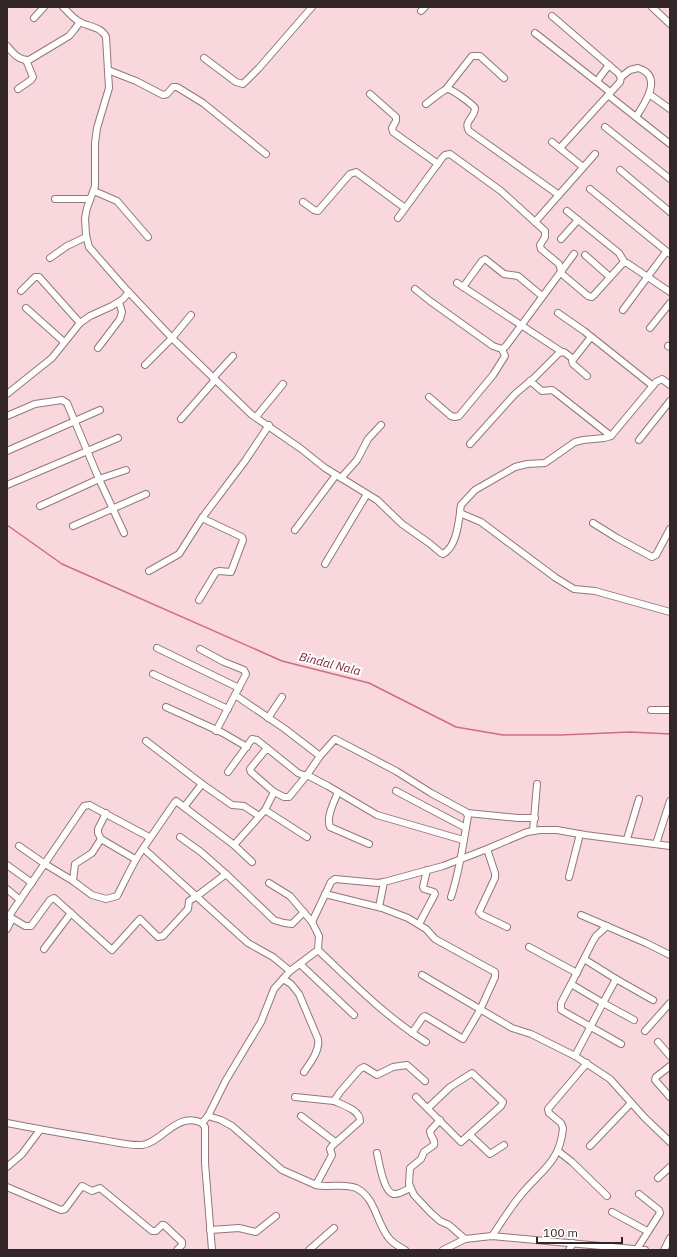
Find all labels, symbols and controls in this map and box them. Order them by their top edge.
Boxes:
water label: Bindal Nala [298,649,362,678]
scale bar [537,1219,622,1245]
text: 100 m [543,1225,578,1240]

